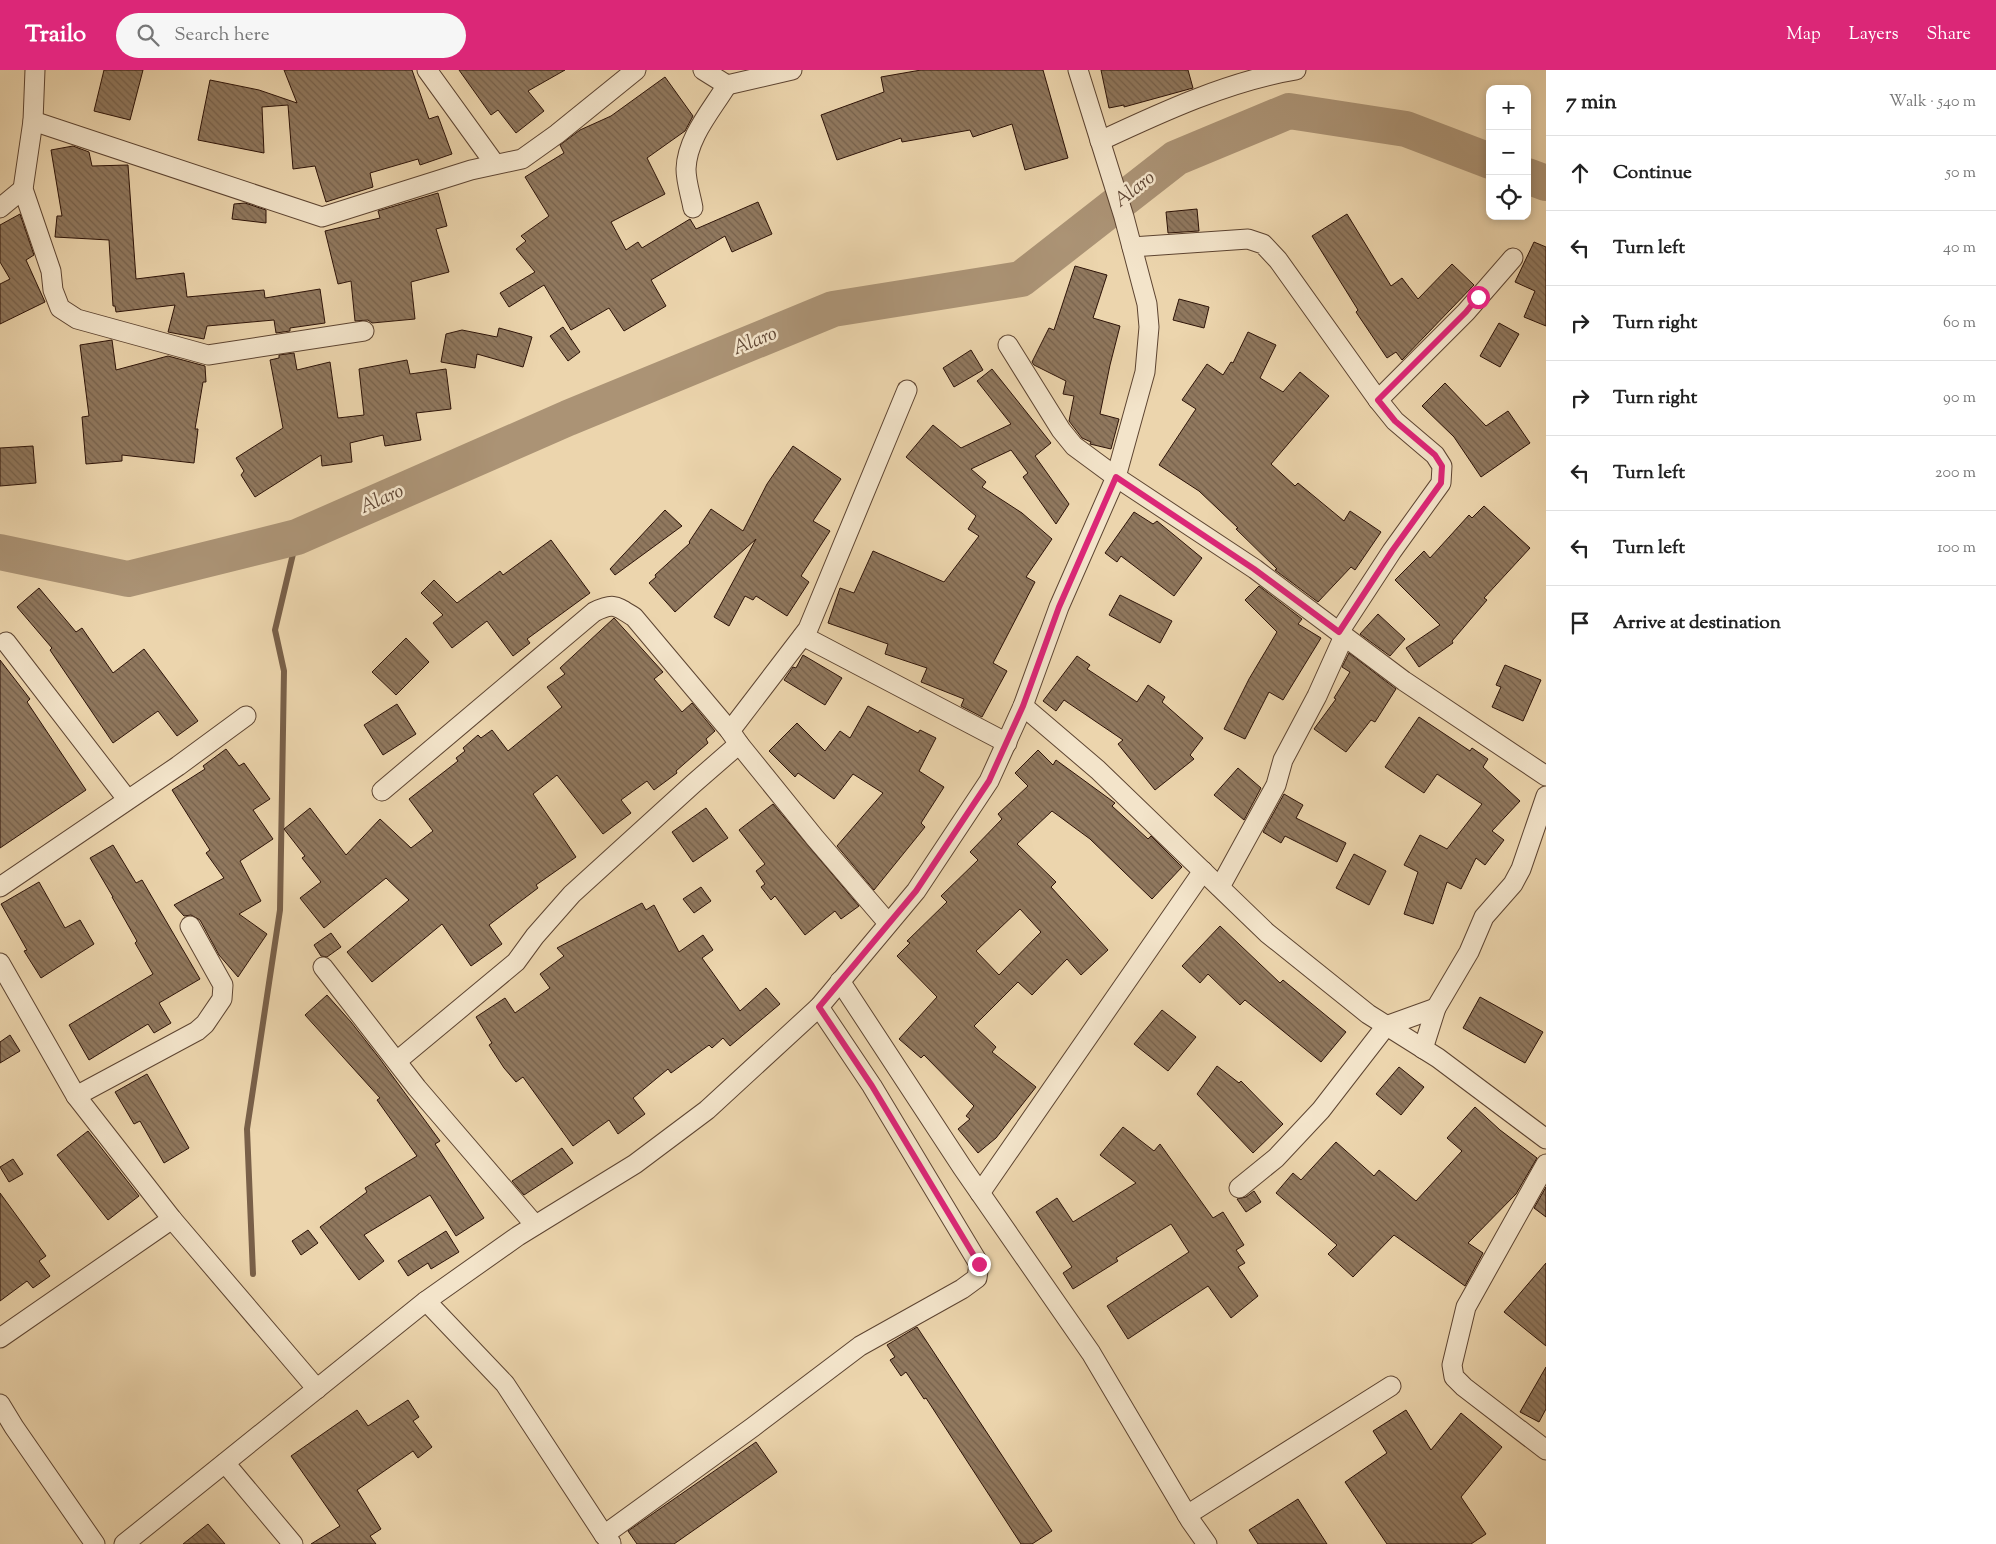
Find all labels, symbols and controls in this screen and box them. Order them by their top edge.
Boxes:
search box [116,13,466,58]
text: Trailo [25,18,86,52]
icon: search [134,21,162,49]
text: Search here [174,22,270,49]
text: Map [1786,22,1821,48]
text: Layers [1849,22,1899,48]
text: Share [1927,22,1971,48]
map controls [1486,85,1531,220]
button: + [1486,85,1531,130]
text: 7 min [1566,88,1617,118]
text: Walk · 540 m [1889,91,1976,114]
button: − [1486,130,1531,175]
icon: ahead [1566,159,1594,187]
text: Continue [1613,160,1692,187]
text: 50 m [1945,162,1976,185]
water label: Alaro [1108,164,1162,216]
button: locate [1486,175,1531,220]
icon: left [1566,234,1594,262]
text: Turn left [1613,235,1685,262]
text: 40 m [1943,237,1976,260]
route start [1467,286,1490,309]
icon: right [1566,309,1594,337]
text: Turn right [1613,310,1697,337]
text: 60 m [1943,312,1976,335]
water label: Alaro [728,320,782,364]
icon: right [1566,384,1594,412]
text: Turn right [1613,385,1697,412]
text: 90 m [1943,387,1976,410]
icon: left [1566,459,1594,487]
text: Turn left [1613,460,1685,487]
text: 200 m [1935,462,1976,485]
water label: Alaro [355,477,409,523]
icon: left [1566,534,1594,562]
text: Turn left [1613,535,1685,562]
text: 100 m [1937,537,1976,560]
icon: arrive [1566,609,1594,637]
text: Arrive at destination [1613,610,1781,637]
route end [968,1253,991,1276]

